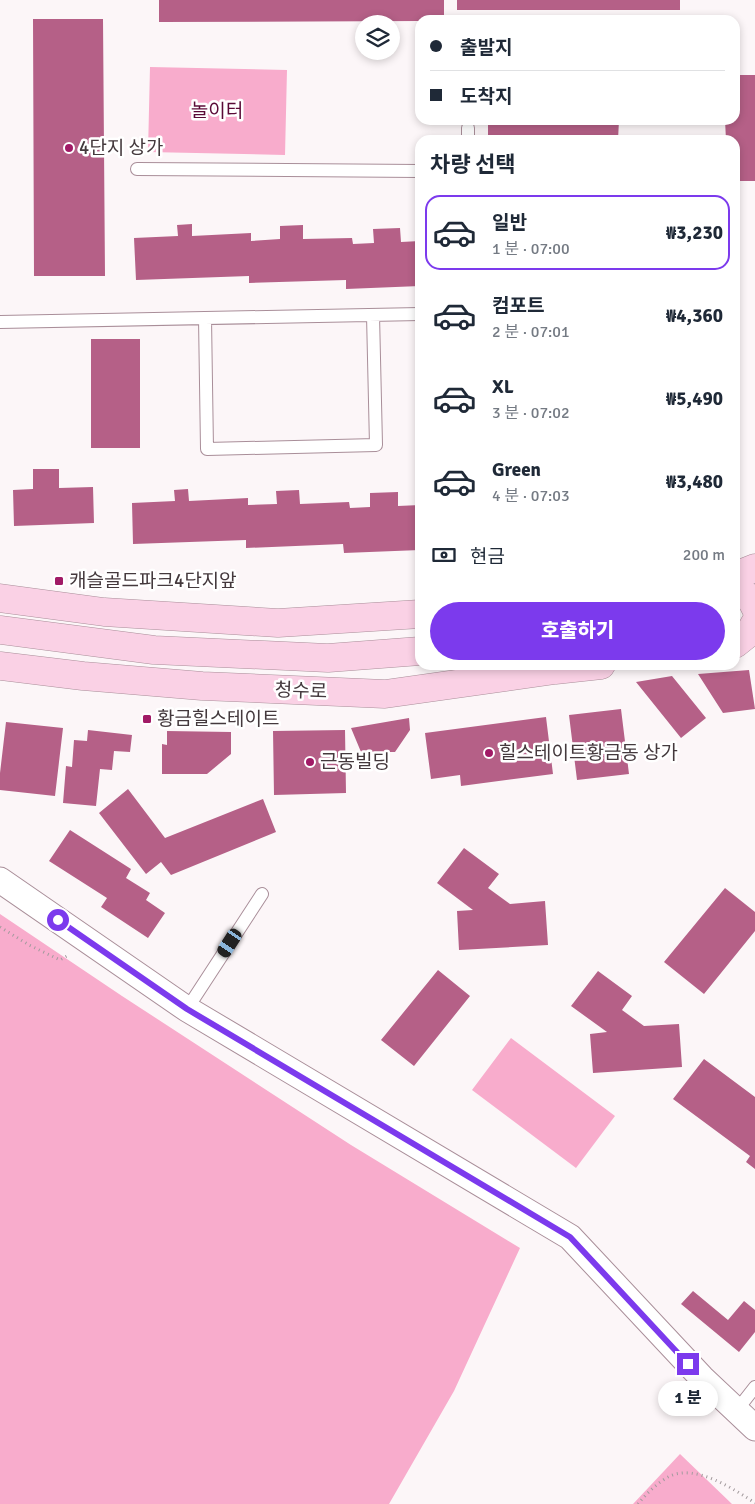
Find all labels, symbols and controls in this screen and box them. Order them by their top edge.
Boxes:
map controls [355,15,400,60]
button: layers [355,15,400,60]
text: 출발지 [460,36,512,60]
text: 도착지 [460,85,512,109]
park label: 놀이터 [191,99,243,123]
place label: 4단지 상가 [79,136,163,160]
marker: 4단지 상가 [63,142,75,154]
text: 차량 선택 [430,151,516,178]
icon: car [432,210,477,255]
text: 일반 [492,211,527,235]
text: ₩3,230 [666,221,723,245]
text: 1 분 · 07:00 [492,239,570,259]
icon: car [432,293,477,338]
text: 컴포트 [492,294,544,318]
text: ₩4,360 [666,304,723,328]
text: 2 분 · 07:01 [492,322,570,342]
text: XL [492,375,514,399]
icon: car [432,376,477,421]
text: ₩5,490 [666,387,723,411]
text: 3 분 · 07:02 [492,403,570,423]
text: Green [492,458,541,482]
icon: car [432,459,477,504]
text: ₩3,480 [666,470,723,494]
text: 4 분 · 07:03 [492,486,570,506]
icon: cash [430,541,458,569]
text: 현금 [470,545,505,569]
text: 200 m [683,545,725,565]
place label: 캐슬골드파크4단지앞 [69,569,237,593]
marker: 캐슬골드파크4단지앞 [53,575,65,587]
button: 호출하기 [430,602,725,660]
street label: 청수로 [274,678,328,704]
place label: 황금힐스테이트 [157,707,279,731]
marker: 황금힐스테이트 [141,713,153,725]
place label: 힐스테이트황금동 상가 [499,741,678,765]
marker: 힐스테이트황금동 상가 [483,747,495,759]
place label: 근동빌딩 [320,750,390,774]
marker: 근동빌딩 [304,756,316,768]
route start [47,909,69,931]
car [215,926,244,960]
route end [677,1353,699,1375]
callout: 1 분 [658,1382,718,1416]
text: 1 분 [675,1388,701,1408]

